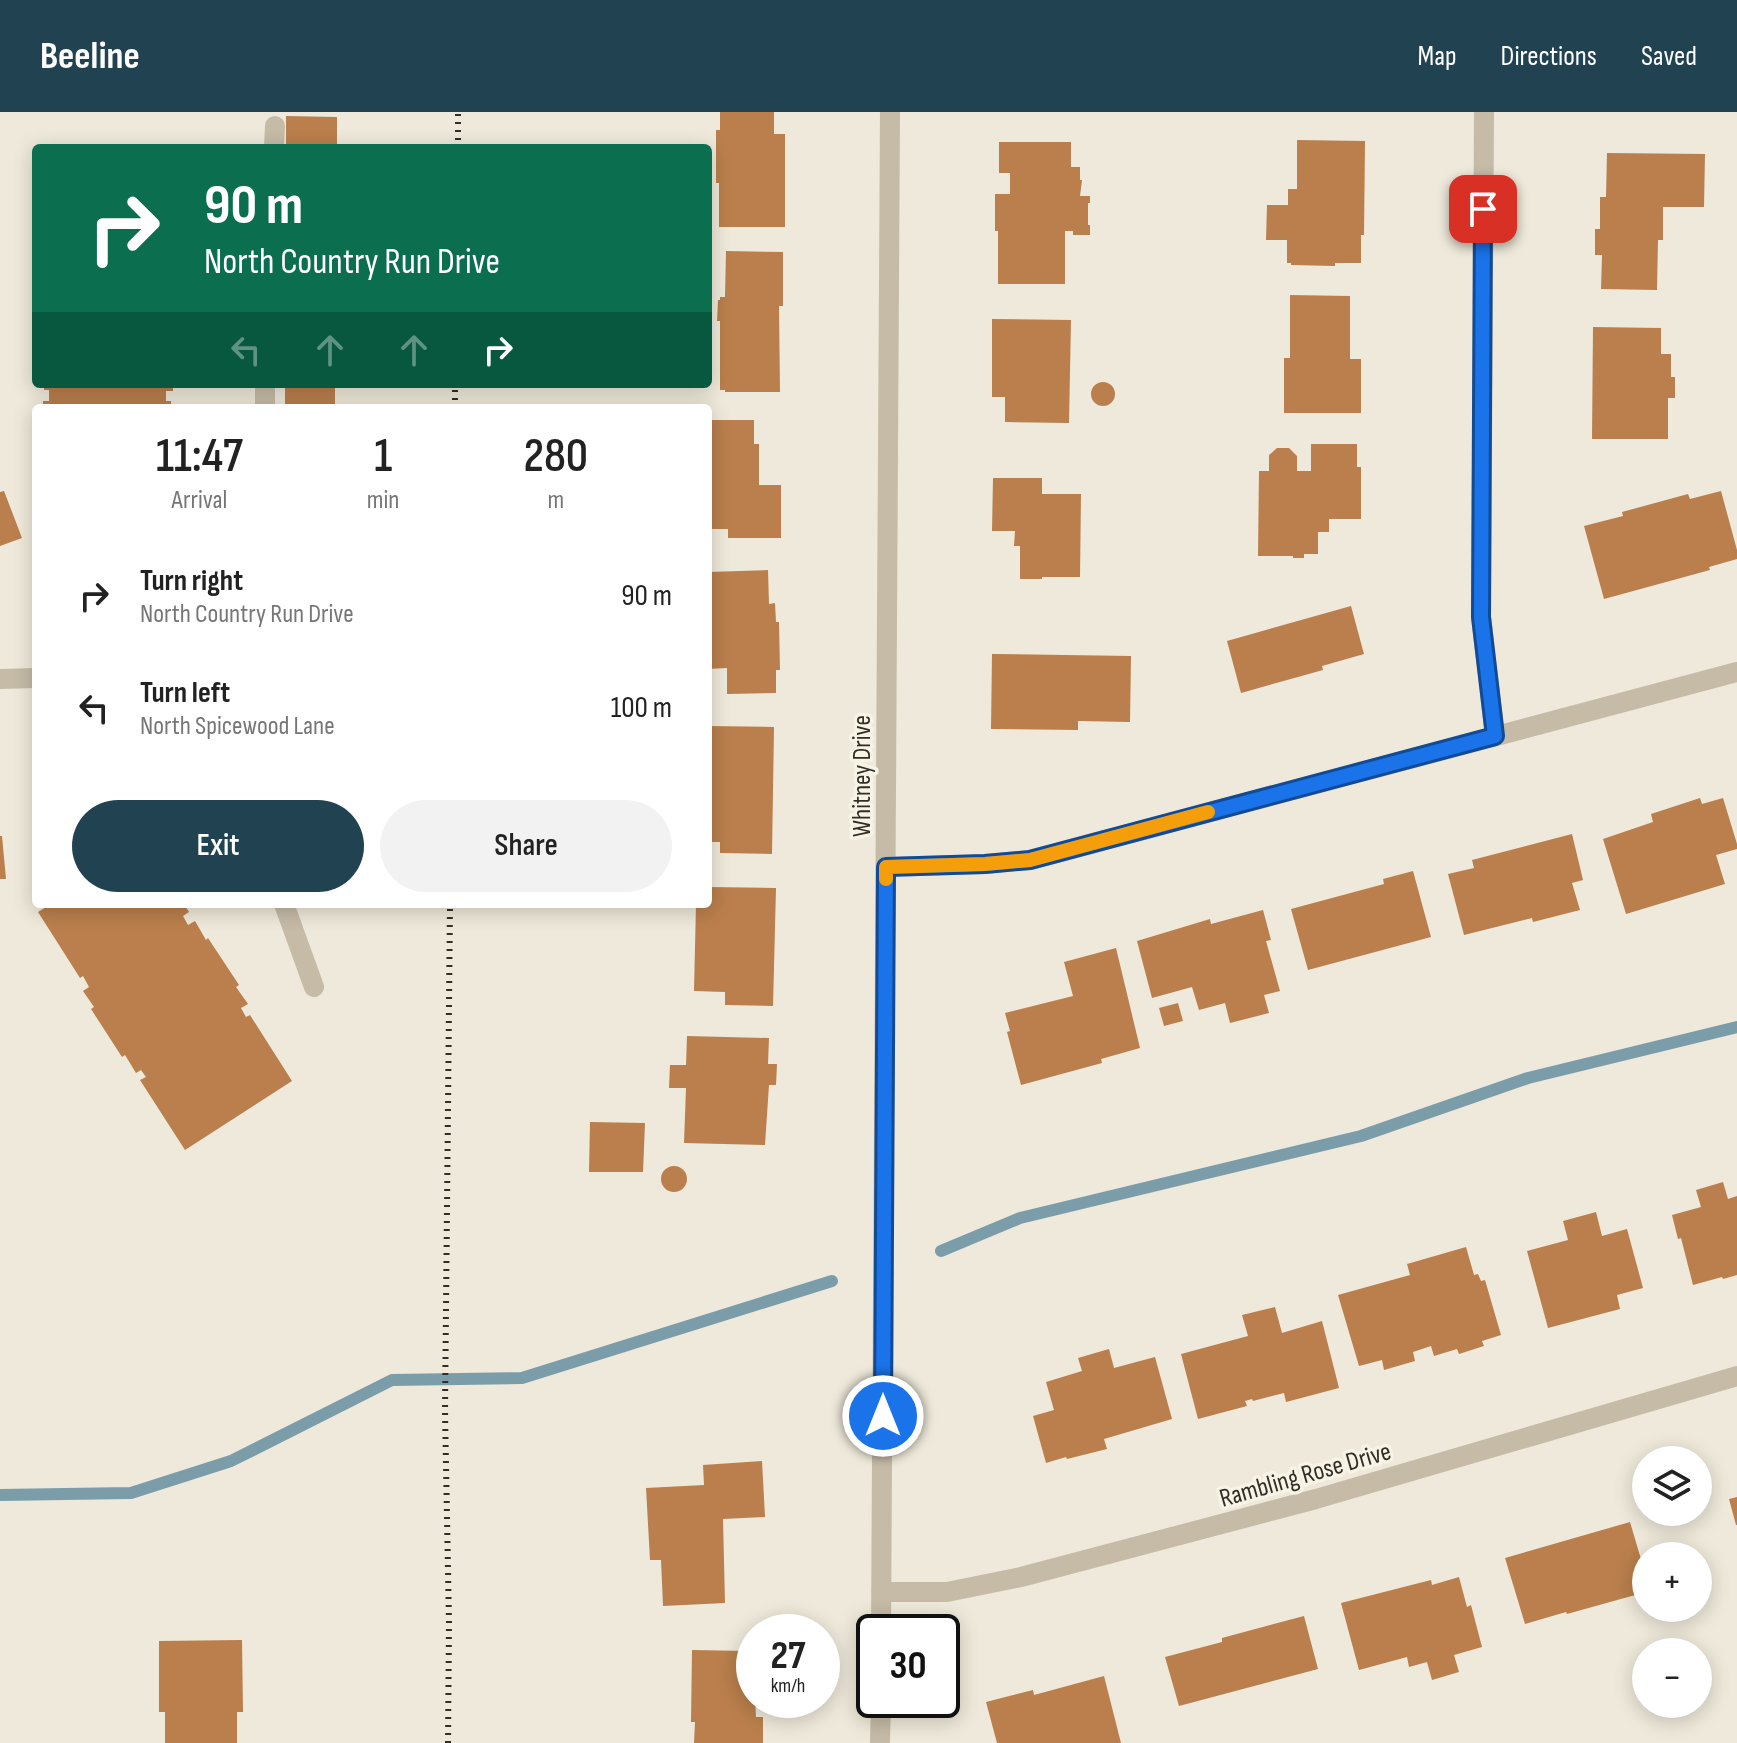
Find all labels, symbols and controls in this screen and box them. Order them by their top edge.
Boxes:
text: Beeline [40,34,140,79]
text: Map [1418,40,1457,73]
text: Directions [1501,40,1597,73]
text: Saved [1641,40,1697,73]
text: 90 m [204,173,303,240]
pin [1449,175,1517,243]
icon: right [72,176,176,280]
icon: arrive [1461,187,1505,231]
text: North Country Run Drive [204,241,500,284]
icon: left [224,328,268,372]
icon: ahead [308,328,352,372]
icon: ahead [392,328,436,372]
icon: right [476,328,520,372]
text: 11:47 [156,428,243,485]
text: 1 [374,428,392,485]
text: 280 [523,428,588,485]
text: Arrival [171,485,227,516]
text: min [367,485,400,516]
text: m [547,485,564,516]
text: Turn right [140,563,243,599]
icon: right [72,574,116,618]
text: 90 m [621,578,672,614]
text: North Country Run Drive [140,599,354,630]
text: Turn left [140,675,230,711]
icon: left [72,686,116,730]
text: 100 m [611,690,672,726]
text: North Spicewood Lane [140,711,335,742]
street label: Whitney Drive [847,715,878,837]
button: Exit [72,800,364,892]
button: Share [380,800,672,892]
position arrow [841,1374,925,1458]
street label: Rambling Rose Drive [1216,1436,1395,1515]
map controls [1632,1446,1712,1718]
button: layers [1632,1446,1712,1526]
button: + [1632,1542,1712,1622]
speed limit sign: 30 [856,1614,960,1718]
text: 27 [771,1632,805,1680]
button: − [1632,1638,1712,1718]
text: km/h [771,1674,805,1698]

